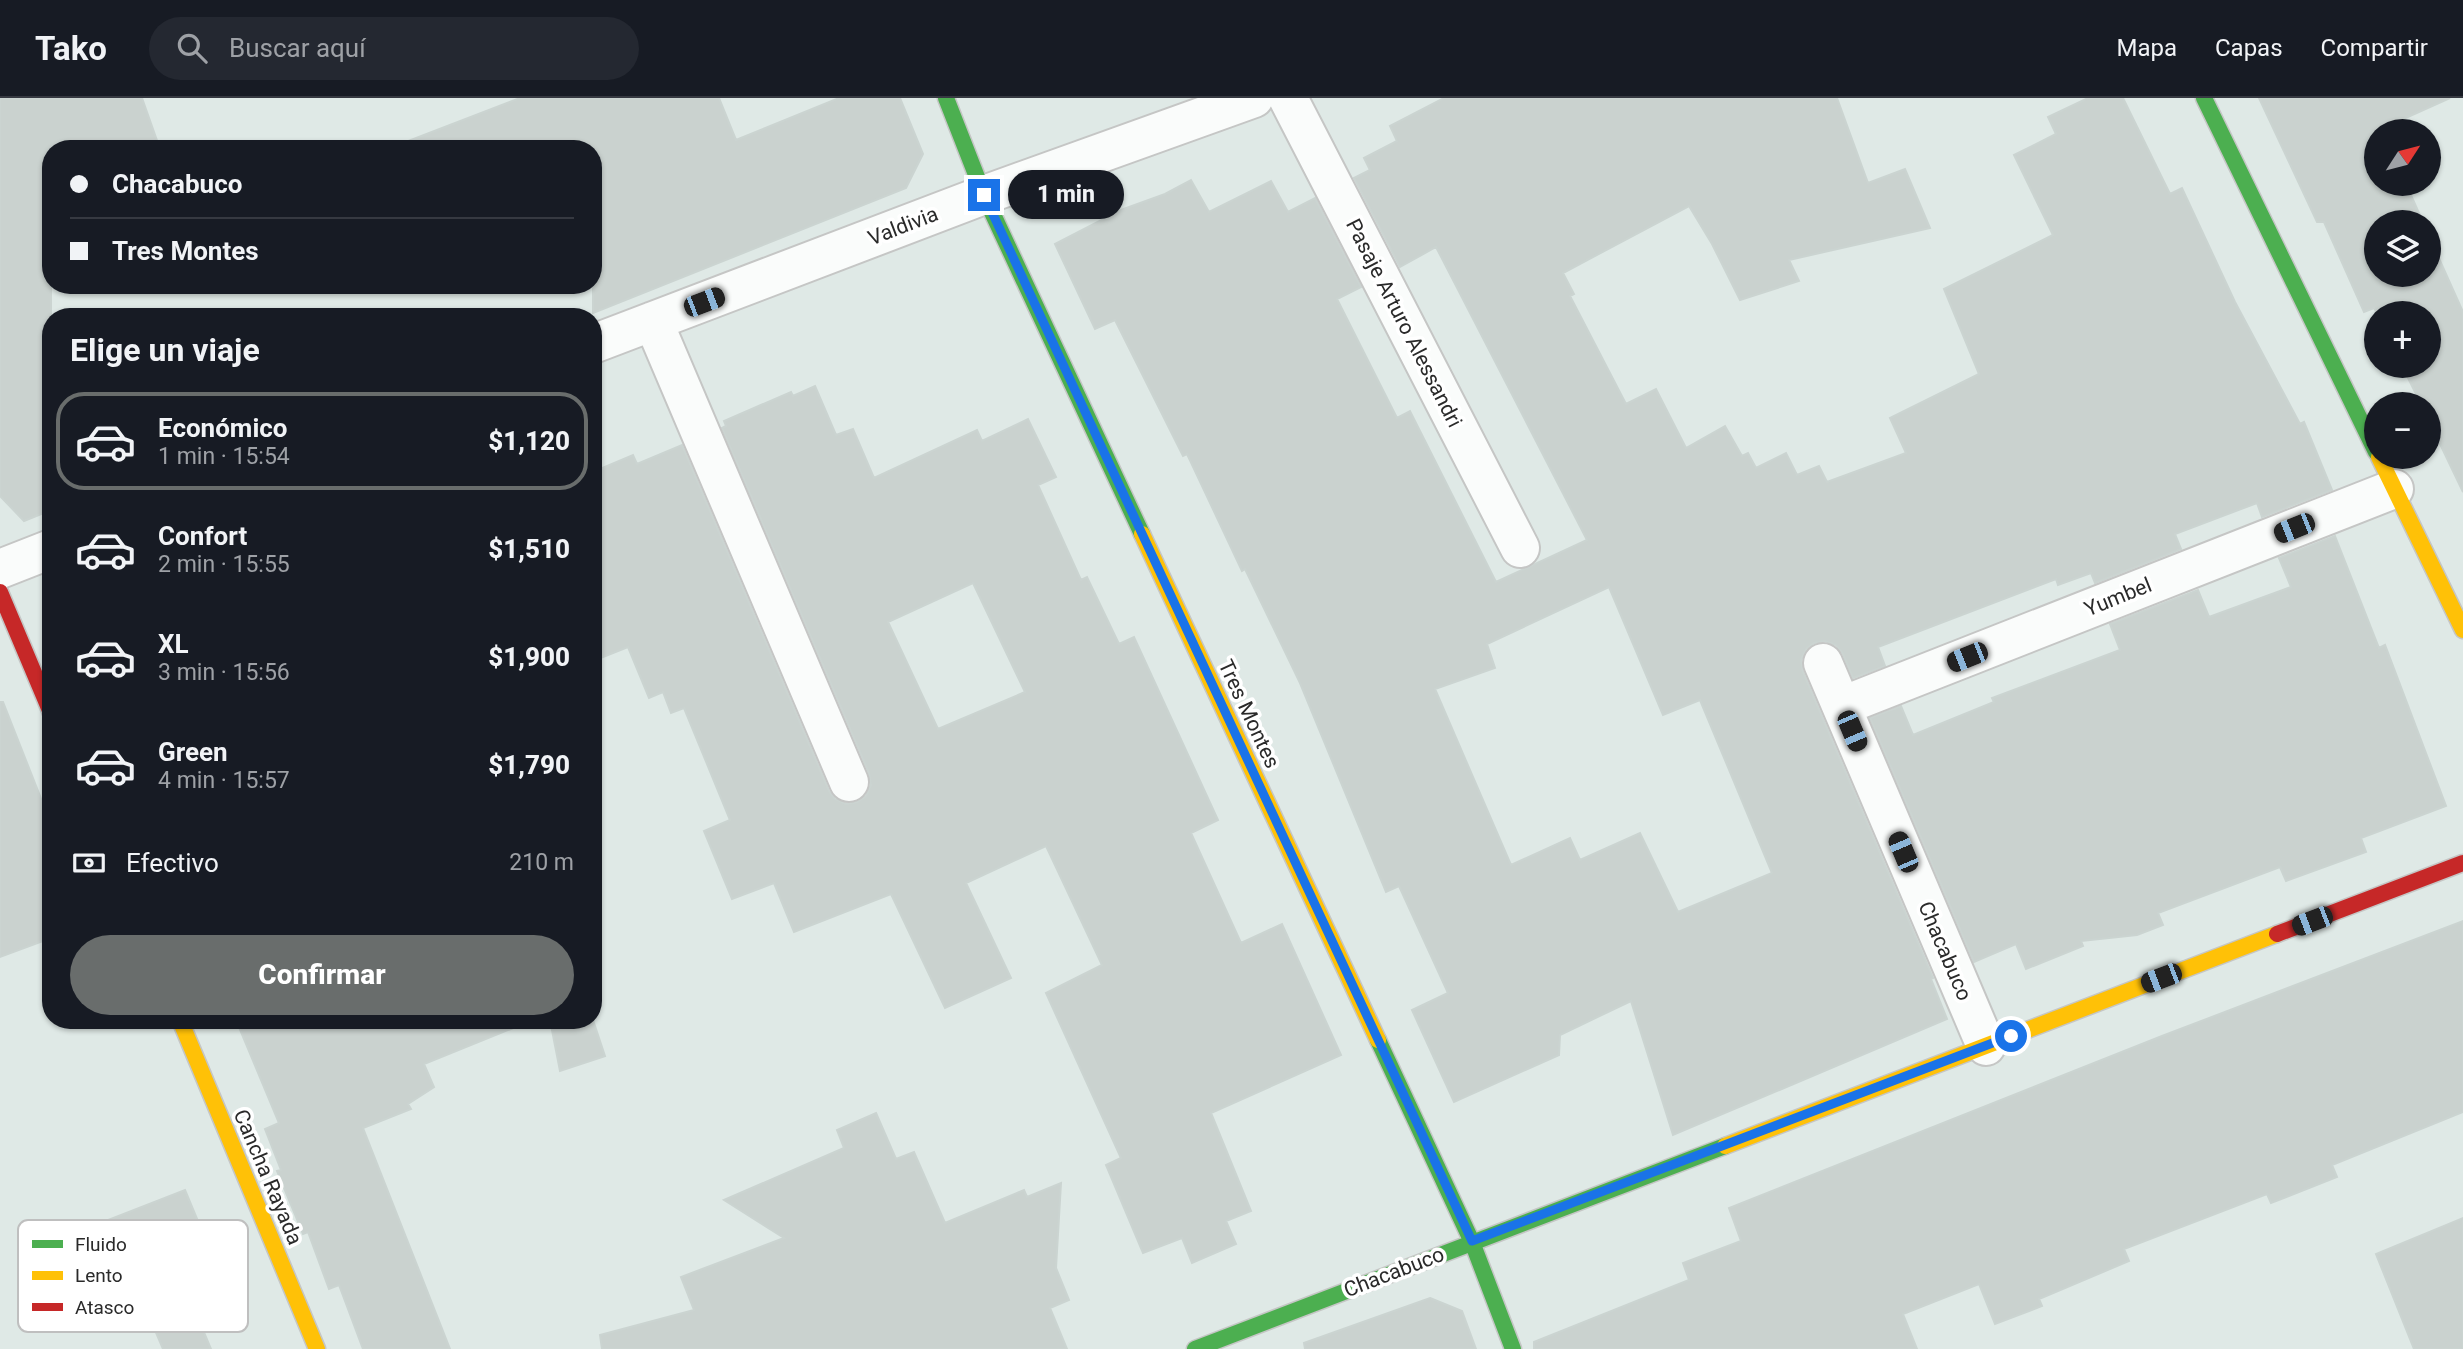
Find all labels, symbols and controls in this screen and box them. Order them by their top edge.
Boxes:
search box [149,17,639,80]
text: Tako [35,29,107,68]
icon: search [173,29,211,67]
text: Buscar aquí [229,33,366,63]
text: Mapa [2116,34,2177,62]
text: Capas [2215,34,2283,62]
text: Compartir [2321,34,2428,62]
north arrow [2364,119,2441,196]
map controls [2364,119,2441,469]
text: Chacabuco [112,169,242,199]
callout: 1 min [1009,170,1124,220]
route end [968,179,1000,211]
text: 1 min [1037,181,1095,208]
street label: Valdivia [865,202,941,250]
button: layers [2364,210,2441,287]
street label: Pasaje Arturo Alessandri [1341,215,1467,431]
text: Tres Montes [112,236,259,266]
car [681,285,728,319]
button: + [2364,301,2441,378]
text: Elige un viaje [70,331,260,369]
button: − [2364,392,2441,469]
icon: car [74,410,137,473]
text: Económico [158,413,287,443]
text: $1,120 [488,426,570,456]
text: 1 min · 15:54 [158,443,290,470]
car [2271,510,2318,546]
icon: car [74,518,137,581]
text: Confort [158,521,247,551]
text: $1,510 [488,534,570,564]
text: 2 min · 15:55 [158,551,290,578]
street label: Yumbel [2081,573,2155,621]
icon: car [74,626,137,689]
text: XL [158,629,189,659]
car [1944,639,1991,675]
text: $1,900 [488,642,570,672]
street label: Tres Montes [1213,656,1285,772]
text: 3 min · 15:56 [158,659,290,686]
car [1835,708,1870,754]
icon: car [74,734,137,797]
text: Green [158,737,228,767]
text: $1,790 [488,750,570,780]
text: 4 min · 15:57 [158,767,290,794]
car [1886,829,1921,875]
icon: cash [70,844,108,882]
text: Efectivo [126,848,219,878]
text: 210 m [509,849,574,876]
street label: Chacabuco [1913,898,1977,1004]
car [2289,904,2336,938]
button: Confirmar [70,935,574,1015]
car [2138,961,2185,995]
route start [1995,1020,2027,1052]
street label: Cancha Rayada [229,1106,307,1248]
legend [18,1220,248,1332]
text: Fluido [75,1233,127,1256]
street label: Chacabuco [1340,1242,1448,1302]
text: Lento [75,1264,123,1287]
text: Atasco [75,1296,134,1319]

